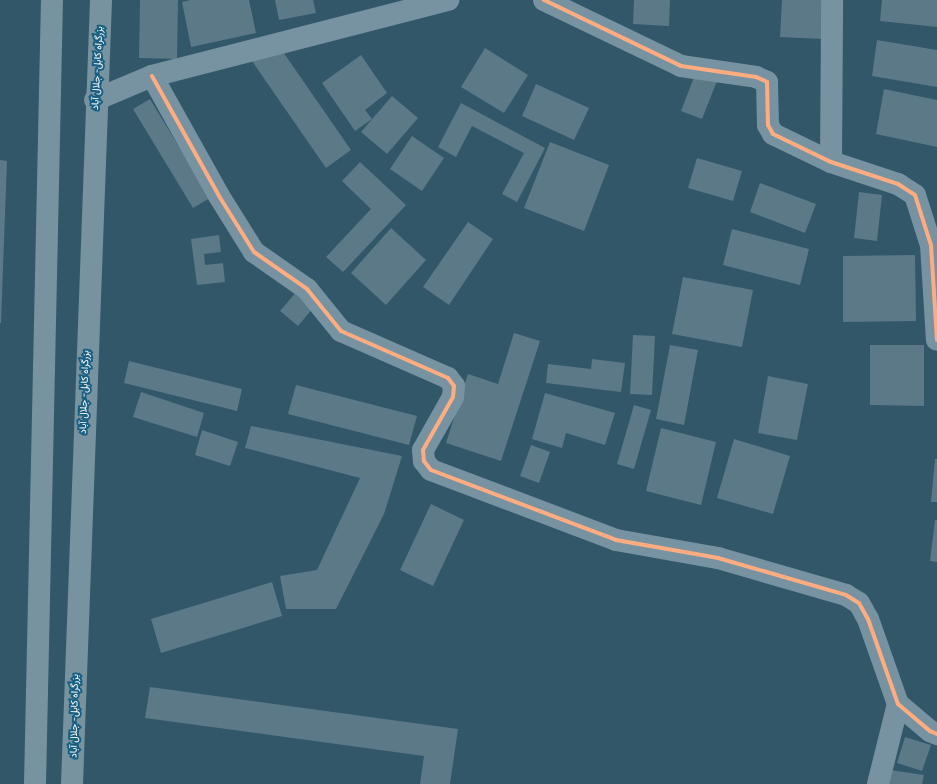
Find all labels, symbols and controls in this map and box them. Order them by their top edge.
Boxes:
street label: بزرگراه کابل- جلال آباد [89,26,105,110]
street label: بزرگراه کابل- جلال آباد [77,350,91,434]
street label: بزرگراه کابل- جلال آباد [67,674,81,758]

